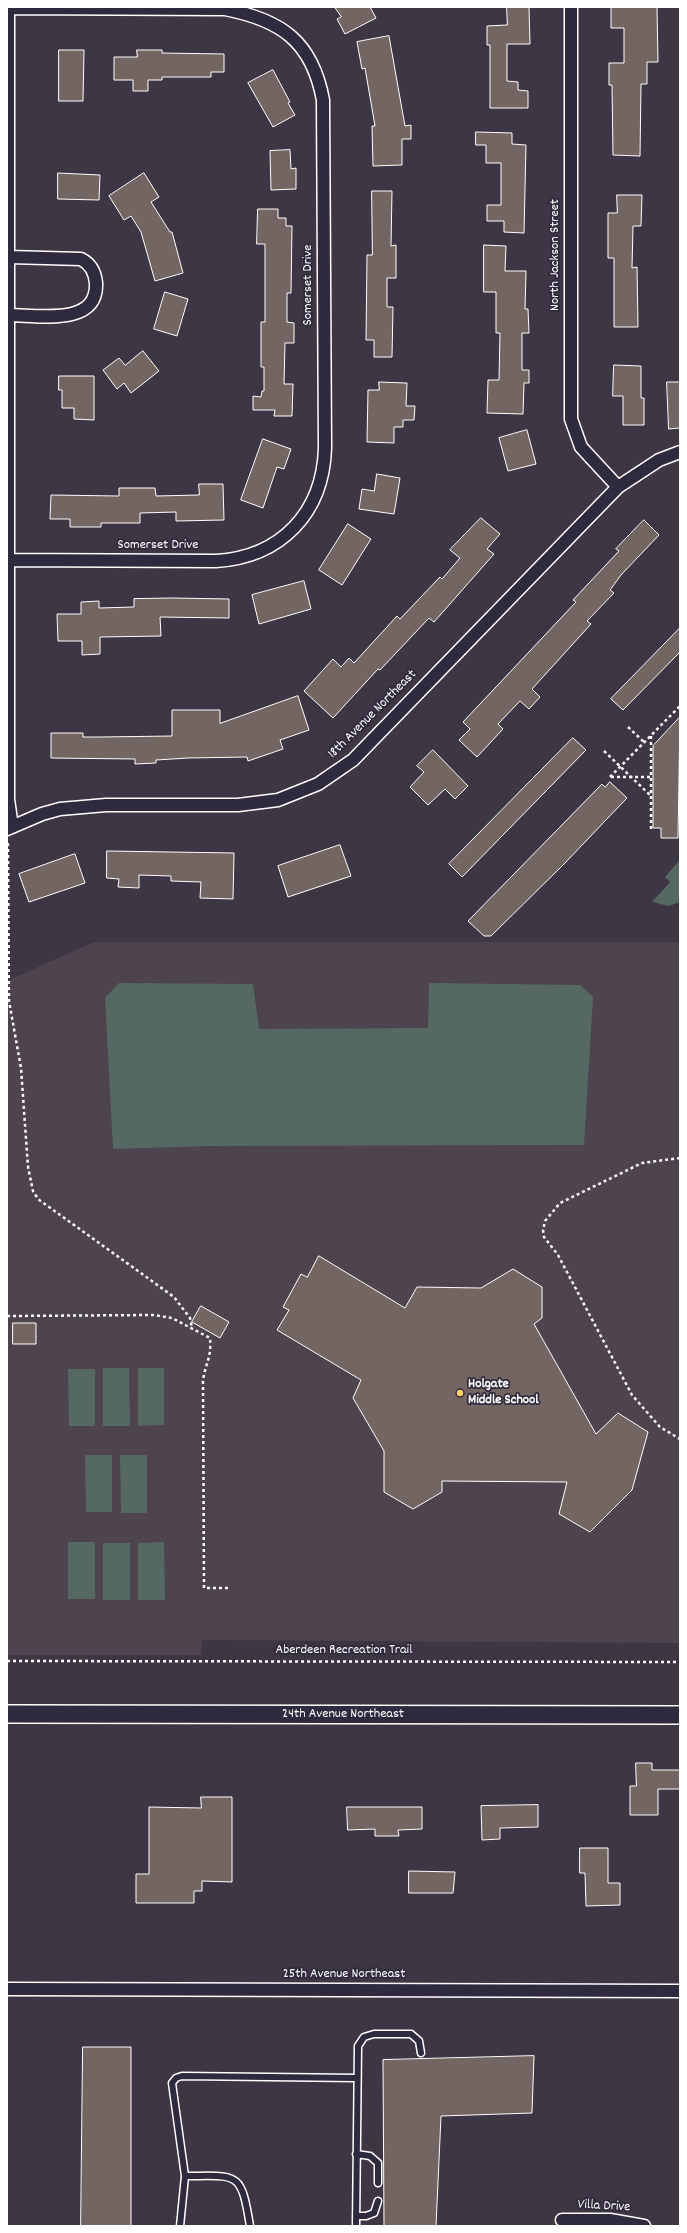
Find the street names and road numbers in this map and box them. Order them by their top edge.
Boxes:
street label: North Jackson Street [548,199,564,311]
street label: Somerset Drive [301,245,317,325]
street label: Somerset Drive [118,538,198,554]
street label: 18th Avenue Northeast [325,667,421,763]
street label: Aberdeen Recreation Trail [275,1643,413,1659]
street label: 24th Avenue Northeast [282,1707,404,1723]
street label: 25th Avenue Northeast [283,1967,405,1983]
street label: Villa Drive [577,2197,631,2217]

